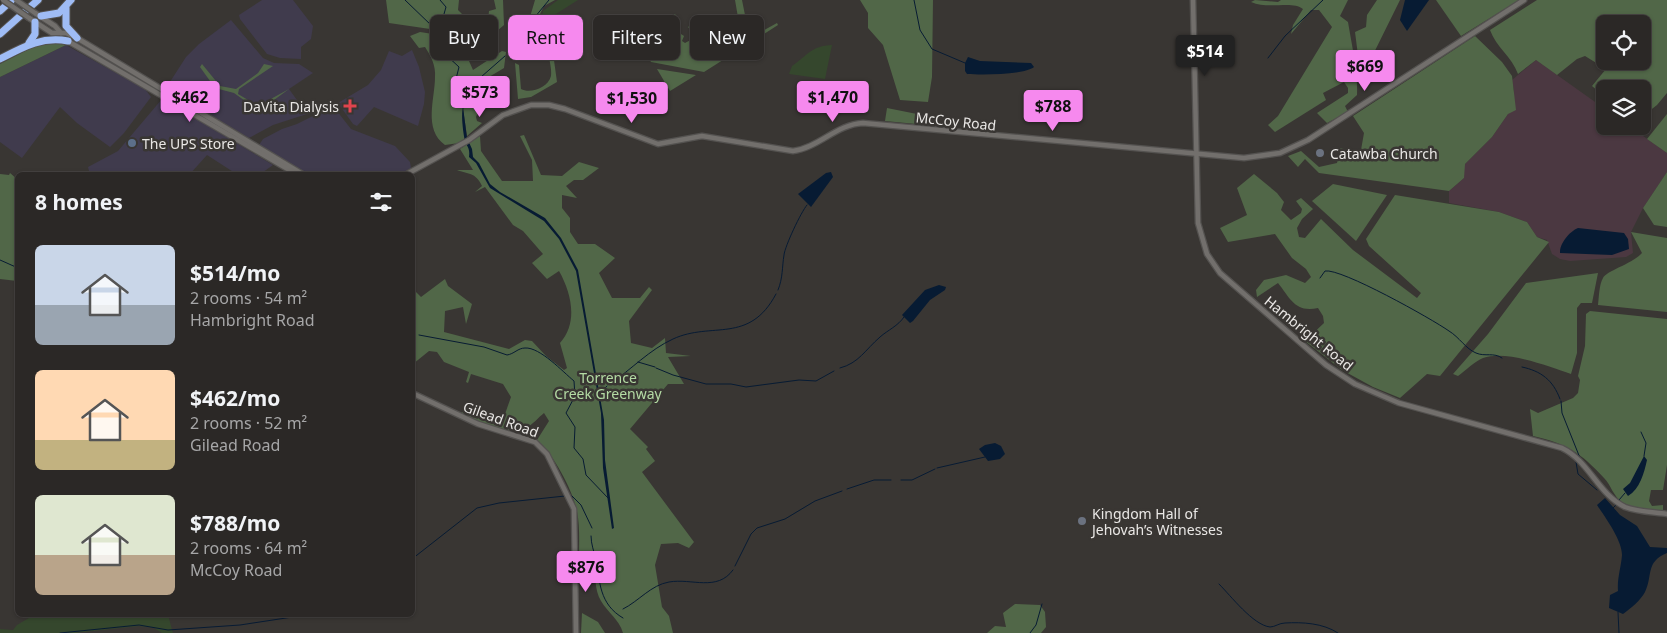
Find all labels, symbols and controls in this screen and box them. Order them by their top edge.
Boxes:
chip: Buy [430,15,498,60]
chip: Rent [508,15,583,60]
chip: Filters [593,15,680,60]
chip: New [690,15,764,60]
map controls [1596,15,1651,135]
button: locate [1596,15,1651,70]
pin: $514 [1175,34,1235,77]
text: $514 [1187,40,1223,62]
pin: $669 [1335,49,1395,92]
text: $669 [1347,55,1383,77]
pin: $573 [450,76,510,118]
pin: $462 [160,80,220,123]
pin: $1,470 [792,80,874,123]
button: layers [1596,80,1651,135]
text: $573 [462,81,498,103]
pin: $1,530 [591,82,673,124]
text: $462 [172,86,208,108]
text: $1,470 [808,86,858,108]
text: $1,530 [607,87,657,109]
pin: $788 [1023,90,1083,132]
text: $788 [1035,95,1071,117]
place label: DaVita Dialysis [243,97,339,116]
marker: DaVita Dialysis [343,99,357,113]
street label: McCoy Road [915,107,997,135]
place label: The UPS Store [142,134,235,153]
marker: The UPS Store [126,137,138,149]
place label: Catawba Church [1330,144,1438,163]
marker: Catawba Church [1314,147,1326,159]
text: 8 homes [35,188,123,216]
icon: filters [367,188,395,216]
text: $514/mo [190,259,280,287]
icon: home [75,265,135,325]
text: 2 rooms · 54 m² [190,287,307,309]
street label: Hambright Road [1261,291,1357,375]
text: Hambright Road [190,309,314,331]
park label: Torrence Creek Greenway [554,368,663,403]
text: $462/mo [190,384,280,412]
icon: home [75,390,135,450]
street label: Gilead Road [461,397,541,441]
text: 2 rooms · 52 m² [190,412,307,434]
text: Gilead Road [190,434,280,456]
place label: Kingdom Hall of Jehovah’s Witnesses [1090,504,1223,539]
text: $788/mo [190,509,280,537]
icon: home [75,515,135,575]
marker: Kingdom Hall of Jehovah’s Witnesses [1076,515,1088,527]
text: 2 rooms · 64 m² [190,537,307,559]
pin: $876 [556,550,616,593]
text: $876 [568,556,604,578]
text: McCoy Road [190,559,282,581]

